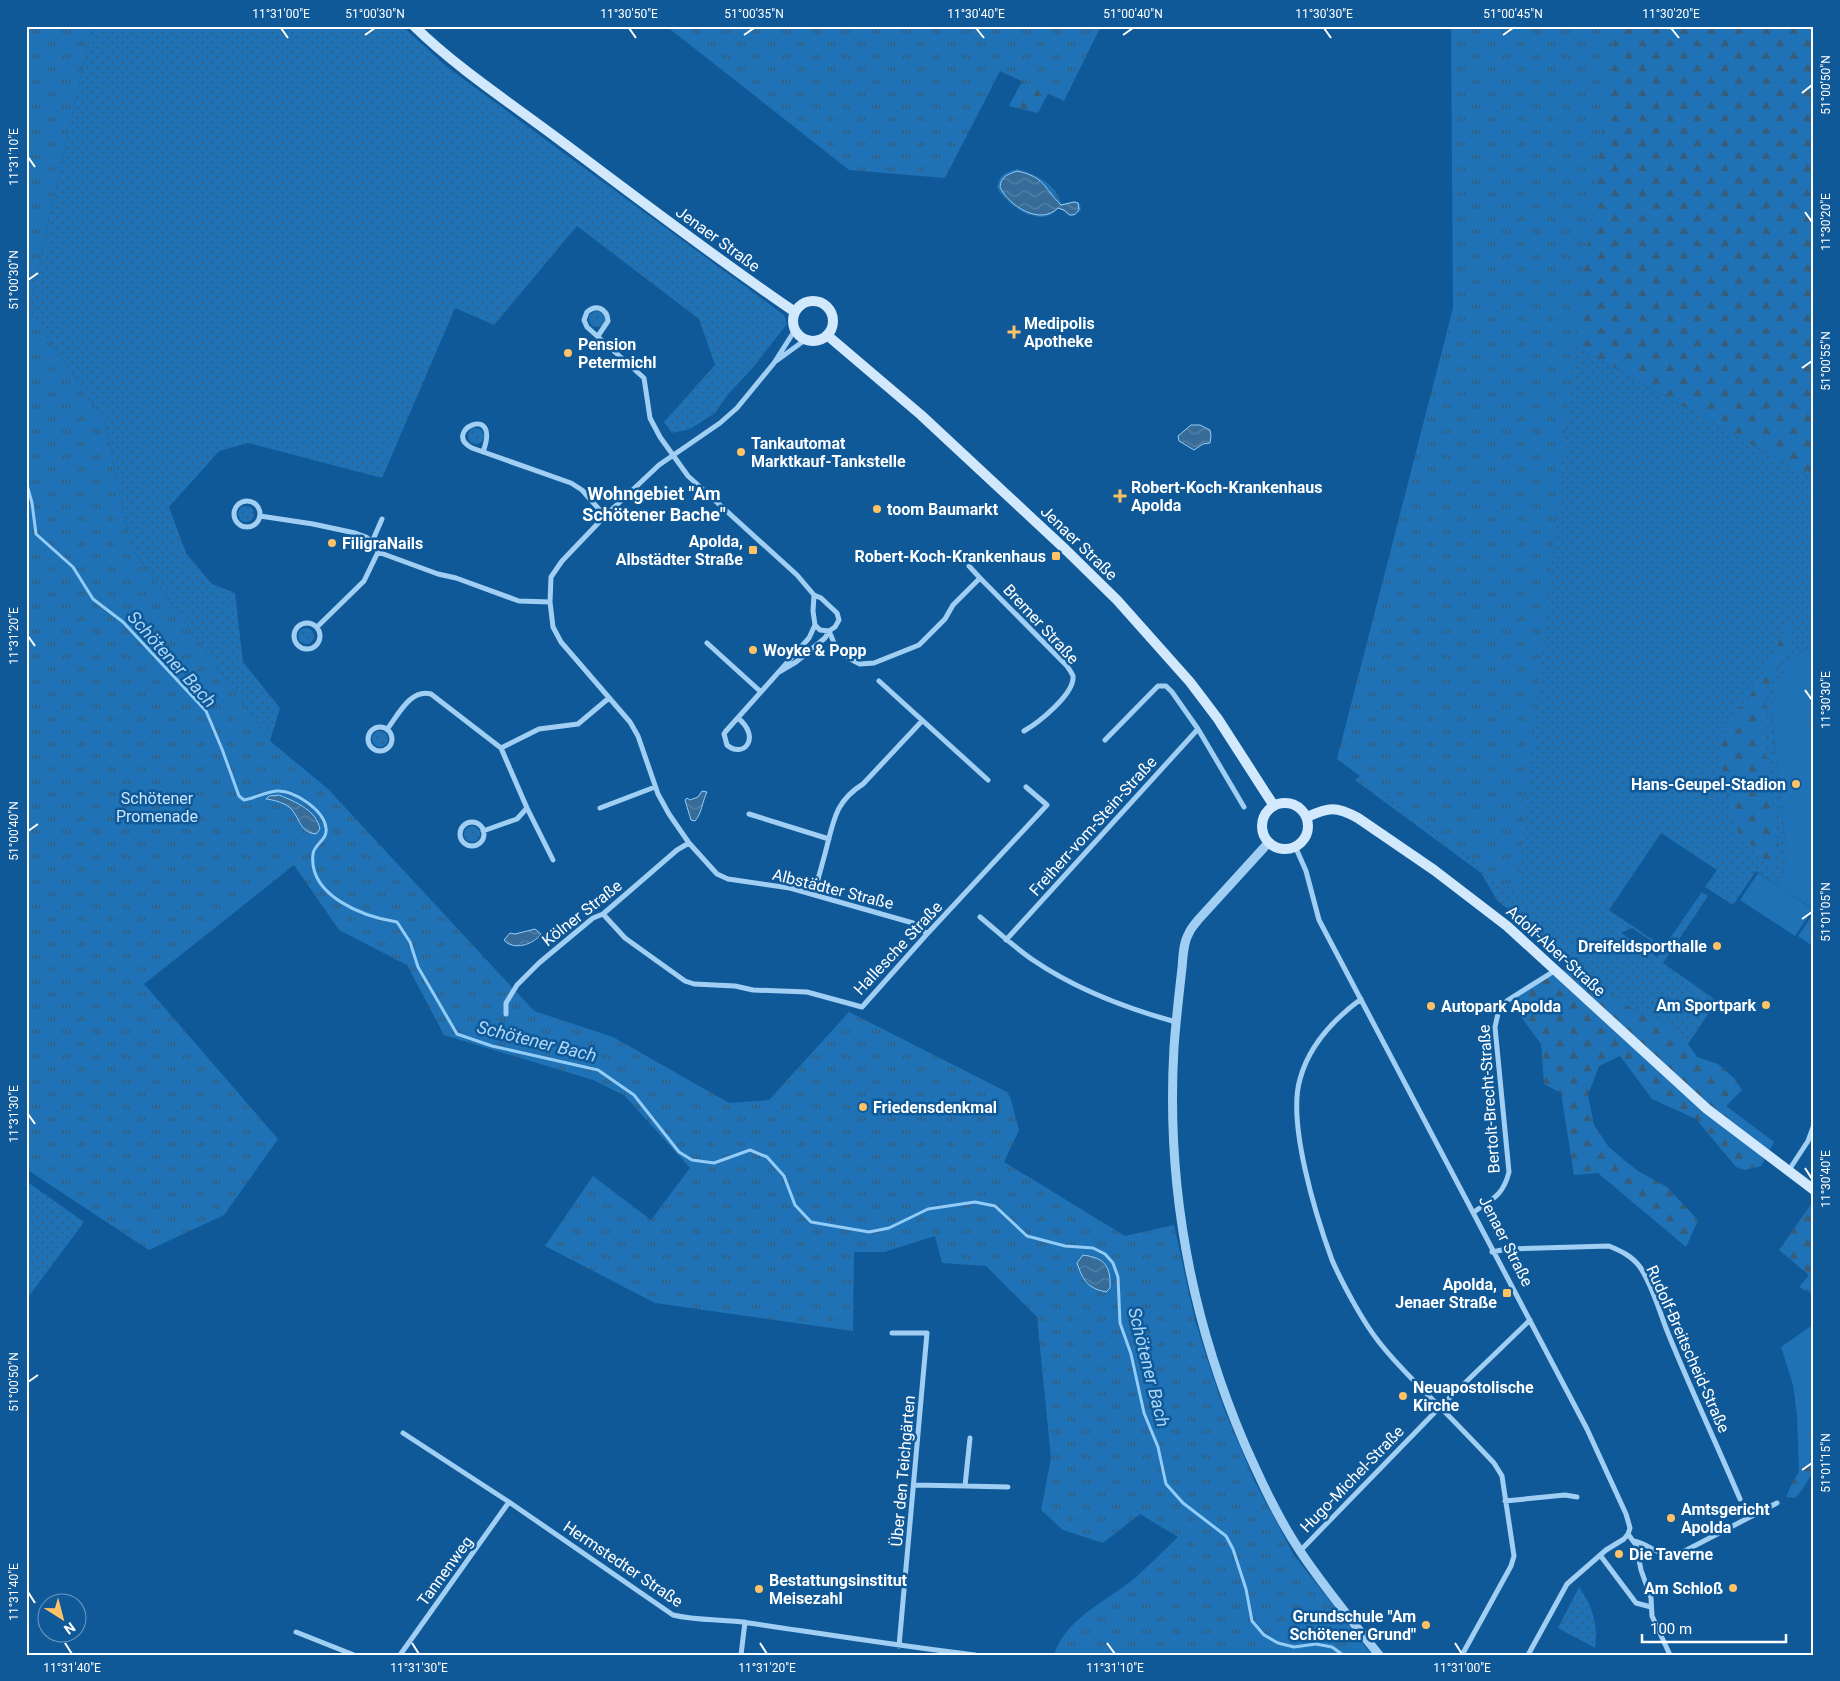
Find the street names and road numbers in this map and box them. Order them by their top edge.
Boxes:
street label: Jenaer Straße [672,202,764,276]
street label: Jenaer Straße [1037,502,1121,584]
street label: Bremer Straße [999,580,1083,668]
street label: Freiherr-vom-Stein-Straße [1025,752,1161,900]
street label: Albstädter Straße [770,865,896,913]
street label: Kölner Straße [538,876,626,950]
street label: Hallesche Straße [850,897,946,999]
street label: Adolf-Aber-Straße [1503,902,1609,1000]
street label: Bertolt-Brecht-Straße [1474,1024,1504,1174]
street label: Jenaer Straße [1475,1192,1537,1290]
street label: Rudolf-Breitscheid-Straße [1642,1262,1734,1436]
street label: Über den Teichgärten [887,1395,919,1547]
street label: Hugo-Michel-Straße [1296,1422,1408,1536]
street label: Hermstedter Straße [560,1517,686,1611]
street label: Tannenweg [413,1532,477,1610]

